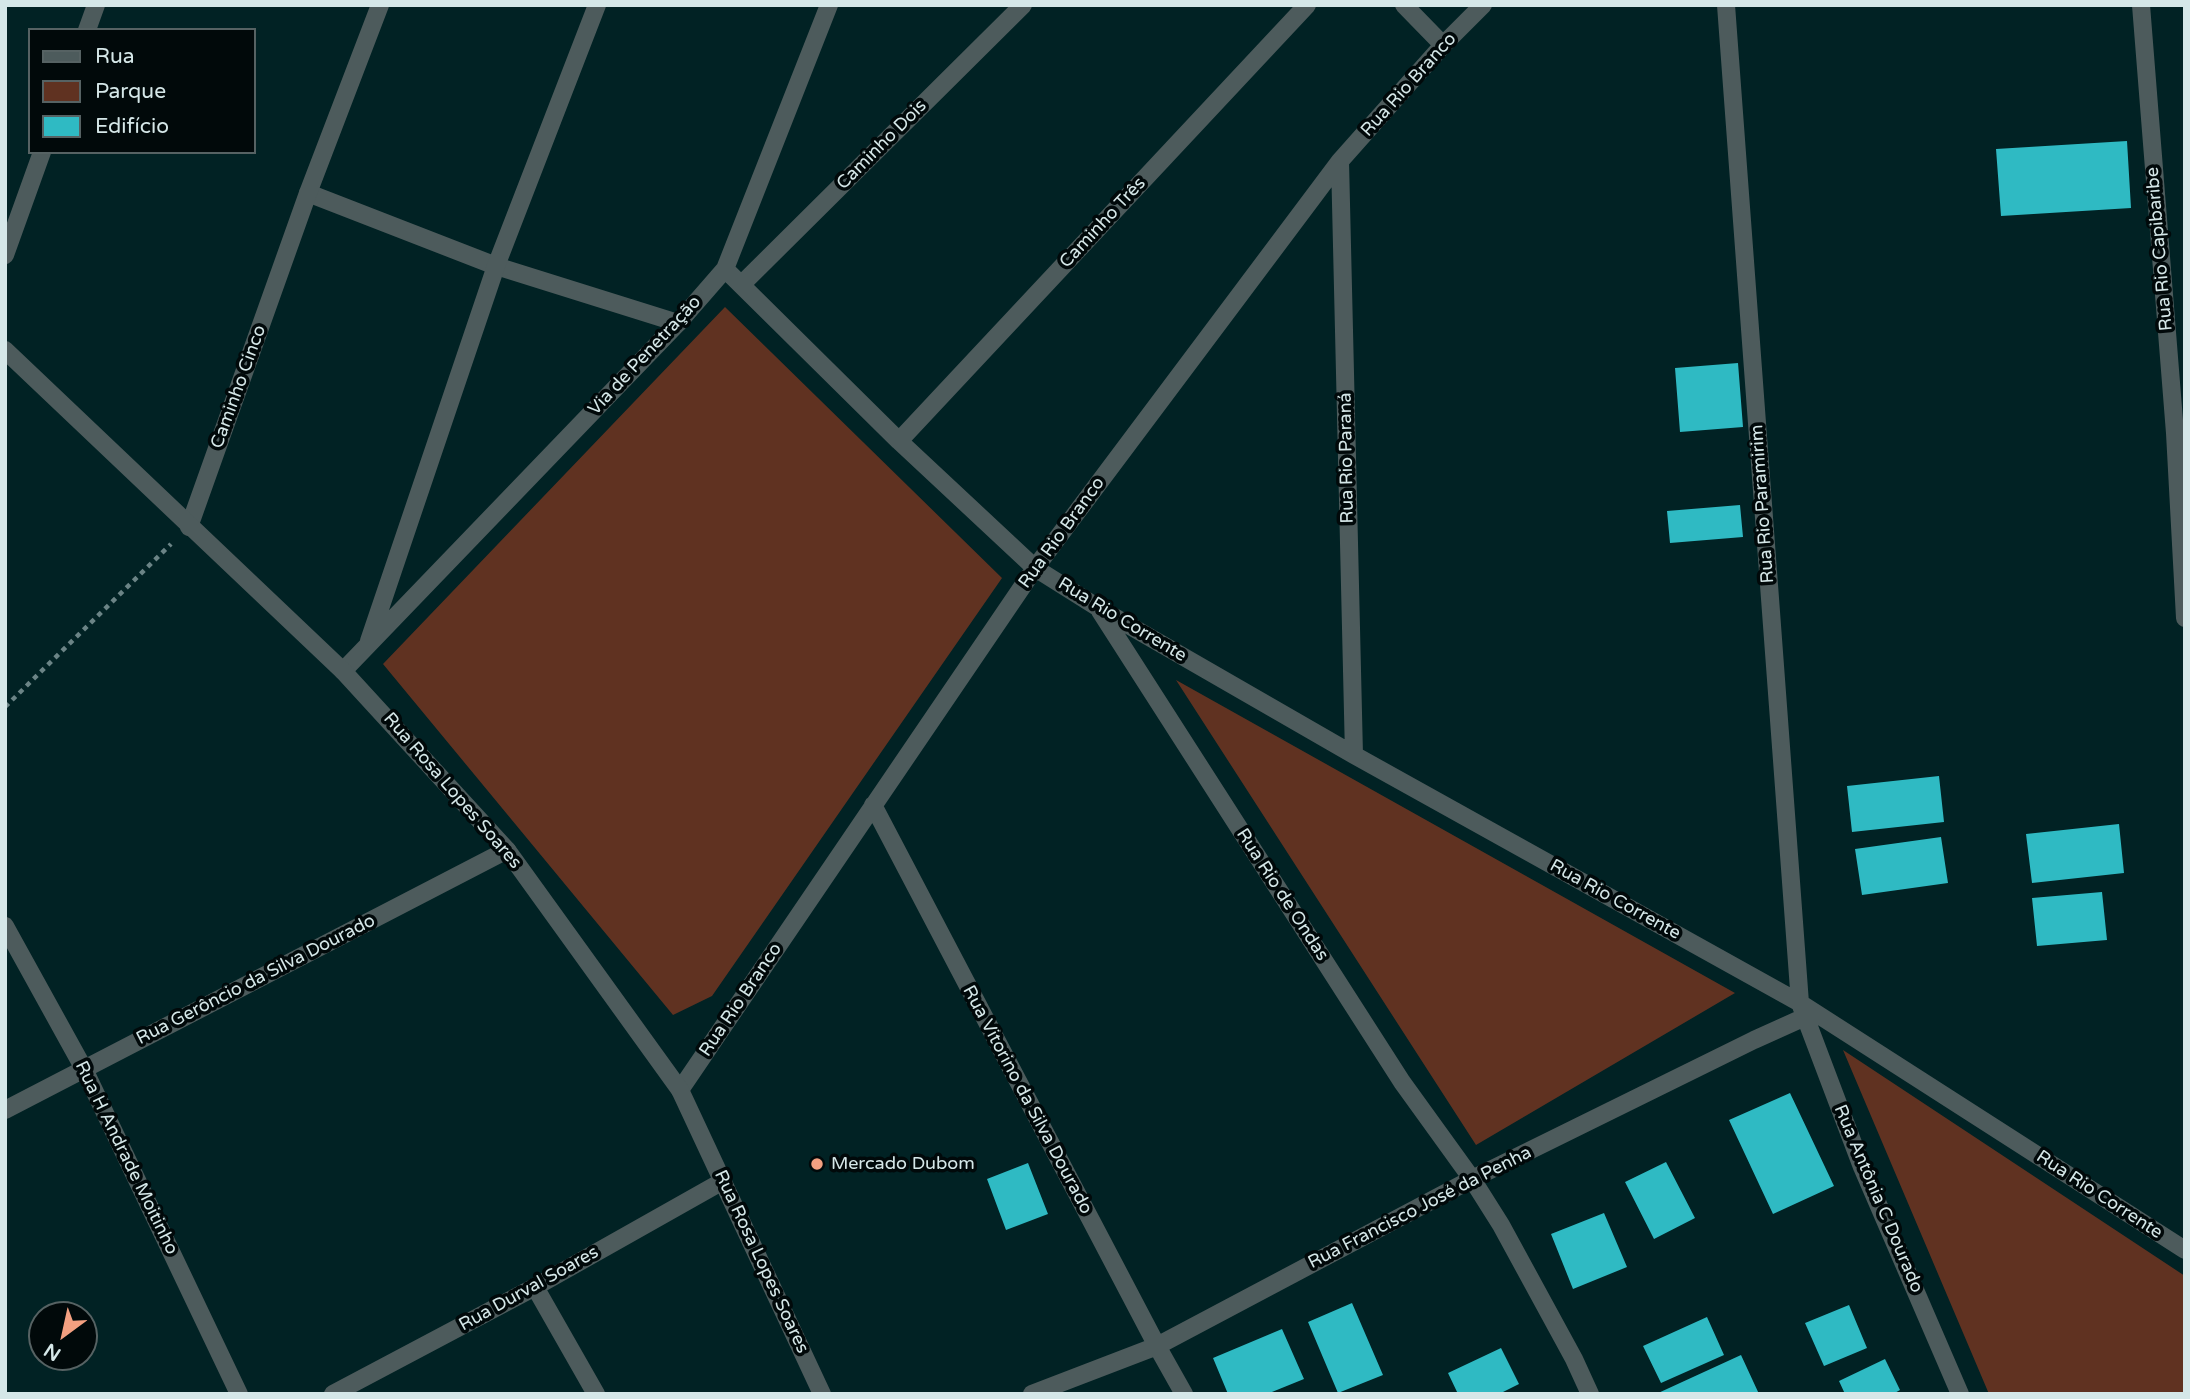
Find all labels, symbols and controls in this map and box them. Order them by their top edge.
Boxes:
legend [28,28,256,154]
street label: Rua Rio Branco [1357,29,1461,141]
text: Rua [95,44,135,69]
text: Parque [95,79,166,104]
street label: Caminho Dois [832,95,932,195]
text: Edifício [95,114,169,139]
street label: Rua Rio Capibaribe [2142,166,2178,332]
street label: Caminho Três [1055,173,1151,273]
street label: Via de Penetração [584,292,706,420]
street label: Caminho Cinco [207,322,271,452]
street label: Rua Rio Paraná [1335,392,1359,524]
street label: Rua Rio Paramirim [1747,424,1779,584]
street label: Rua Rio Branco [1014,473,1110,593]
street label: Rua Rio Corrente [1054,573,1190,667]
street label: Rua Rosa Lopes Soares [378,709,526,873]
street label: Rua Rio de Ondas [1231,825,1333,965]
street label: Rua Rio Corrente [1546,855,1684,945]
street label: Rua Gerôncio da Silva Dourado [133,910,379,1050]
street label: Rua Rio Branco [695,939,787,1061]
street label: Rua Vitorino da Silva Dourado [957,982,1097,1218]
street label: Rua H Andrade Moitinho [70,1058,182,1258]
street label: Rua Antônia C Dourado [1829,1102,1927,1296]
street label: Rua Francisco José da Penha [1305,1142,1535,1274]
street label: Rua Rio Corrente [2032,1146,2166,1244]
place label: Mercado Dubom [831,1153,975,1175]
marker: Mercado Dubom [809,1156,825,1172]
street label: Rua Rosa Lopes Soares [709,1167,813,1357]
street label: Rua Durval Soares [455,1242,603,1336]
north arrow [28,1301,98,1371]
text: N [40,1339,65,1365]

